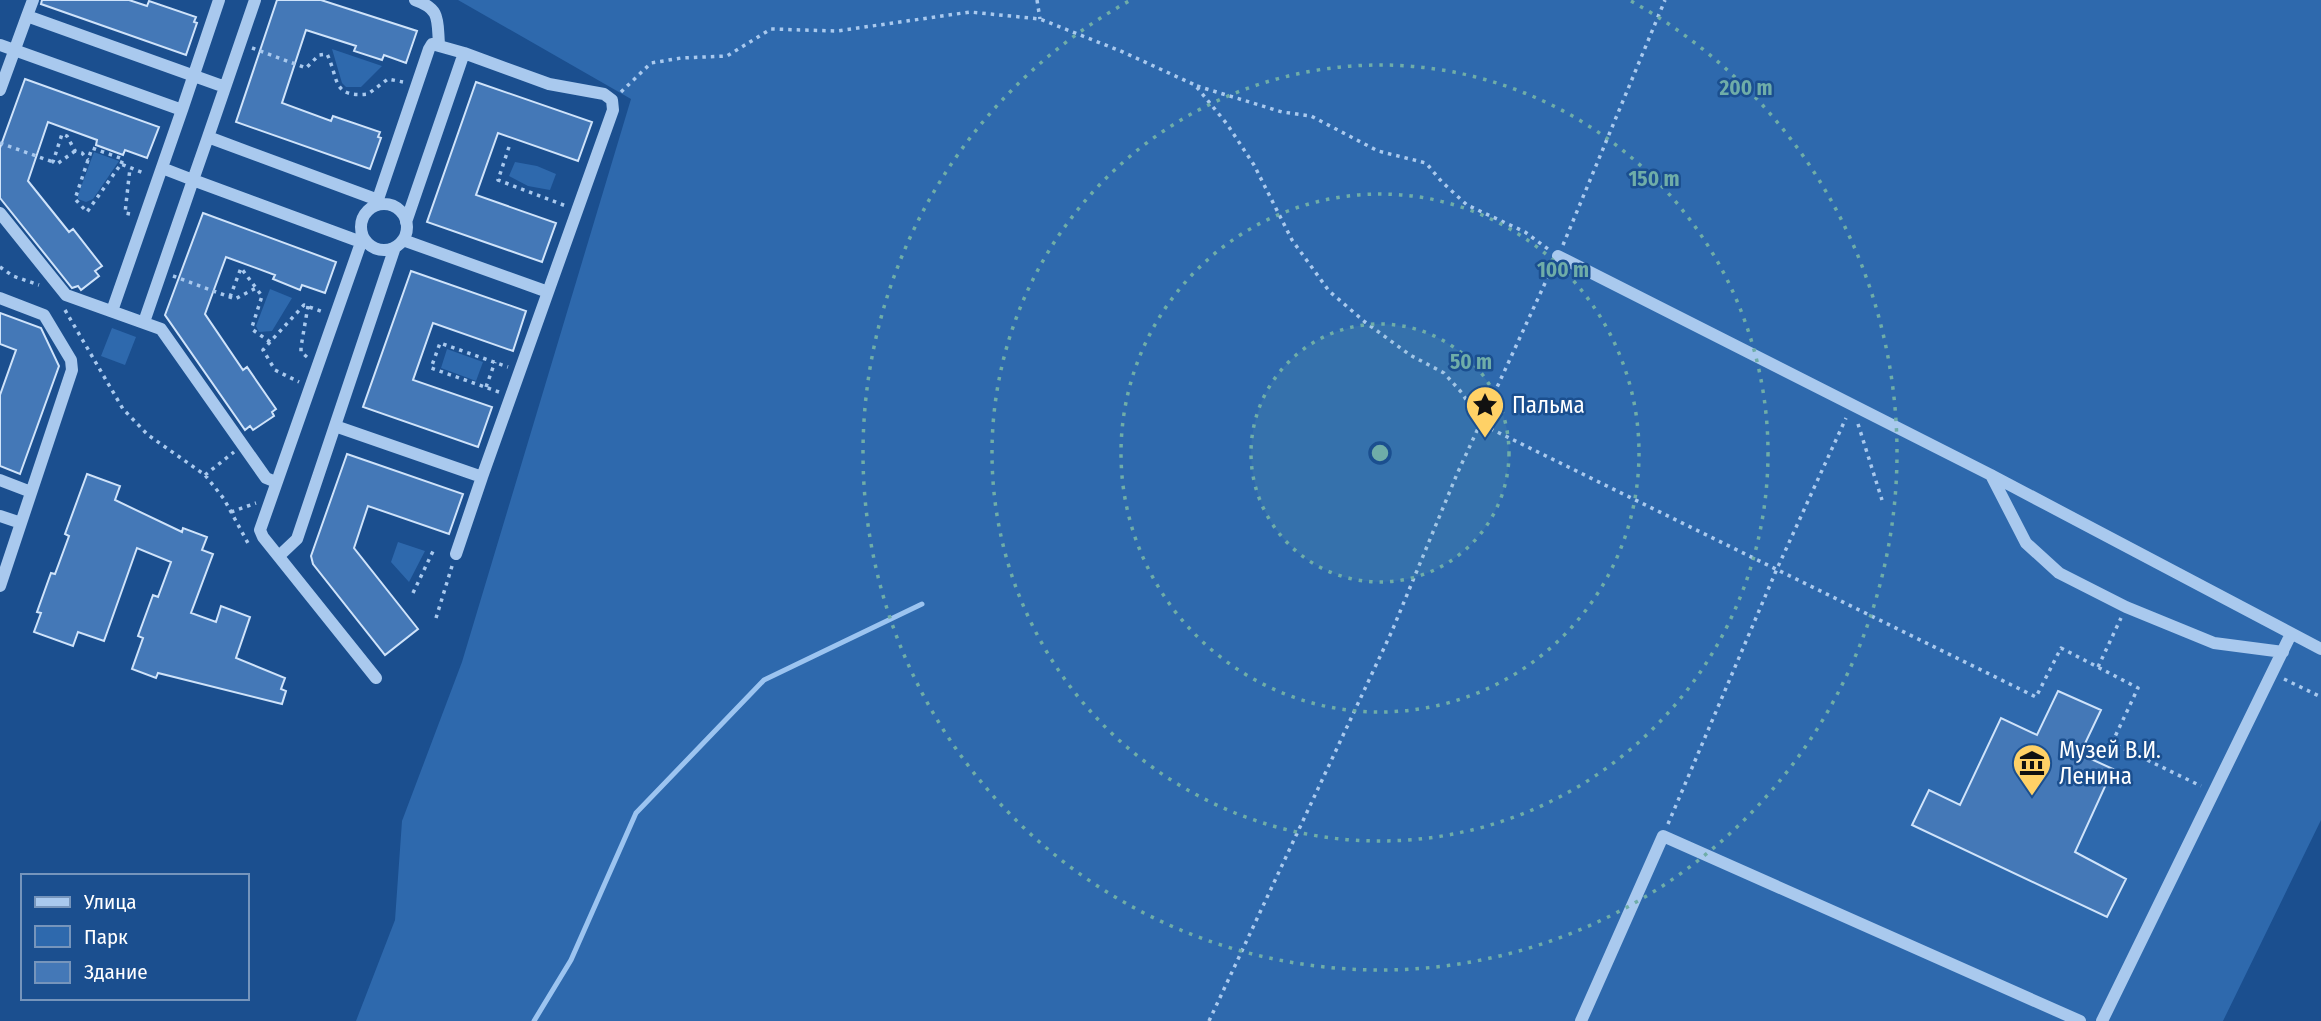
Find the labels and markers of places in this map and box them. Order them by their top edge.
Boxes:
place icon: Пальма [1464,384,1506,439]
place label: Пальма [1512,391,1585,419]
centre of rings [1368,441,1392,465]
place label: Музей В.И. Ленина [2059,736,2161,790]
museum icon: Музей В.И. Ленина [2011,742,2053,797]

